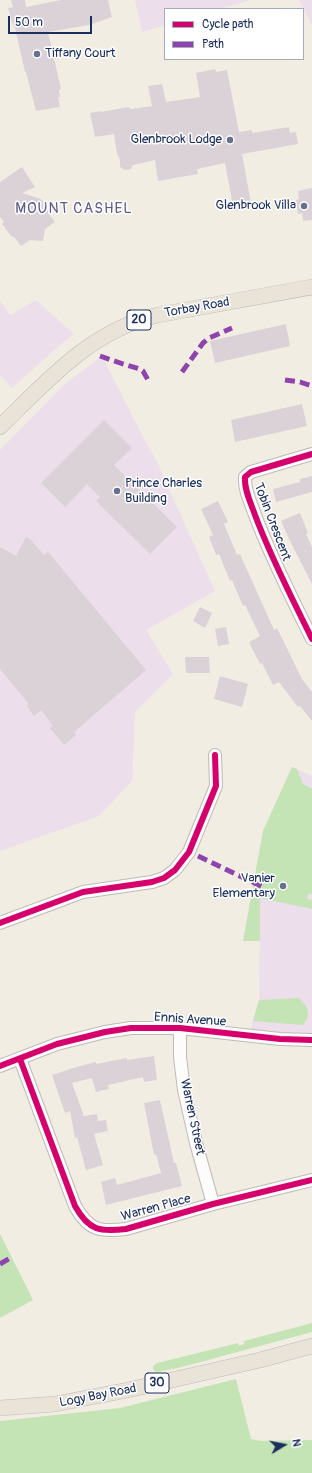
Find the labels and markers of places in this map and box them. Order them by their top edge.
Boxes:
place label: Tiffany Court [45,46,116,62]
marker: Tiffany Court [32,49,42,59]
place label: Glenbrook Lodge [130,132,222,148]
marker: Glenbrook Lodge [225,135,235,145]
place label: Glenbrook Villa [216,198,296,214]
marker: Glenbrook Villa [299,201,309,211]
place label: Prince Charles Building [125,476,202,507]
marker: Prince Charles Building [112,486,122,496]
place label: Vanier Elementary [212,871,275,902]
marker: Vanier Elementary [278,881,288,891]

